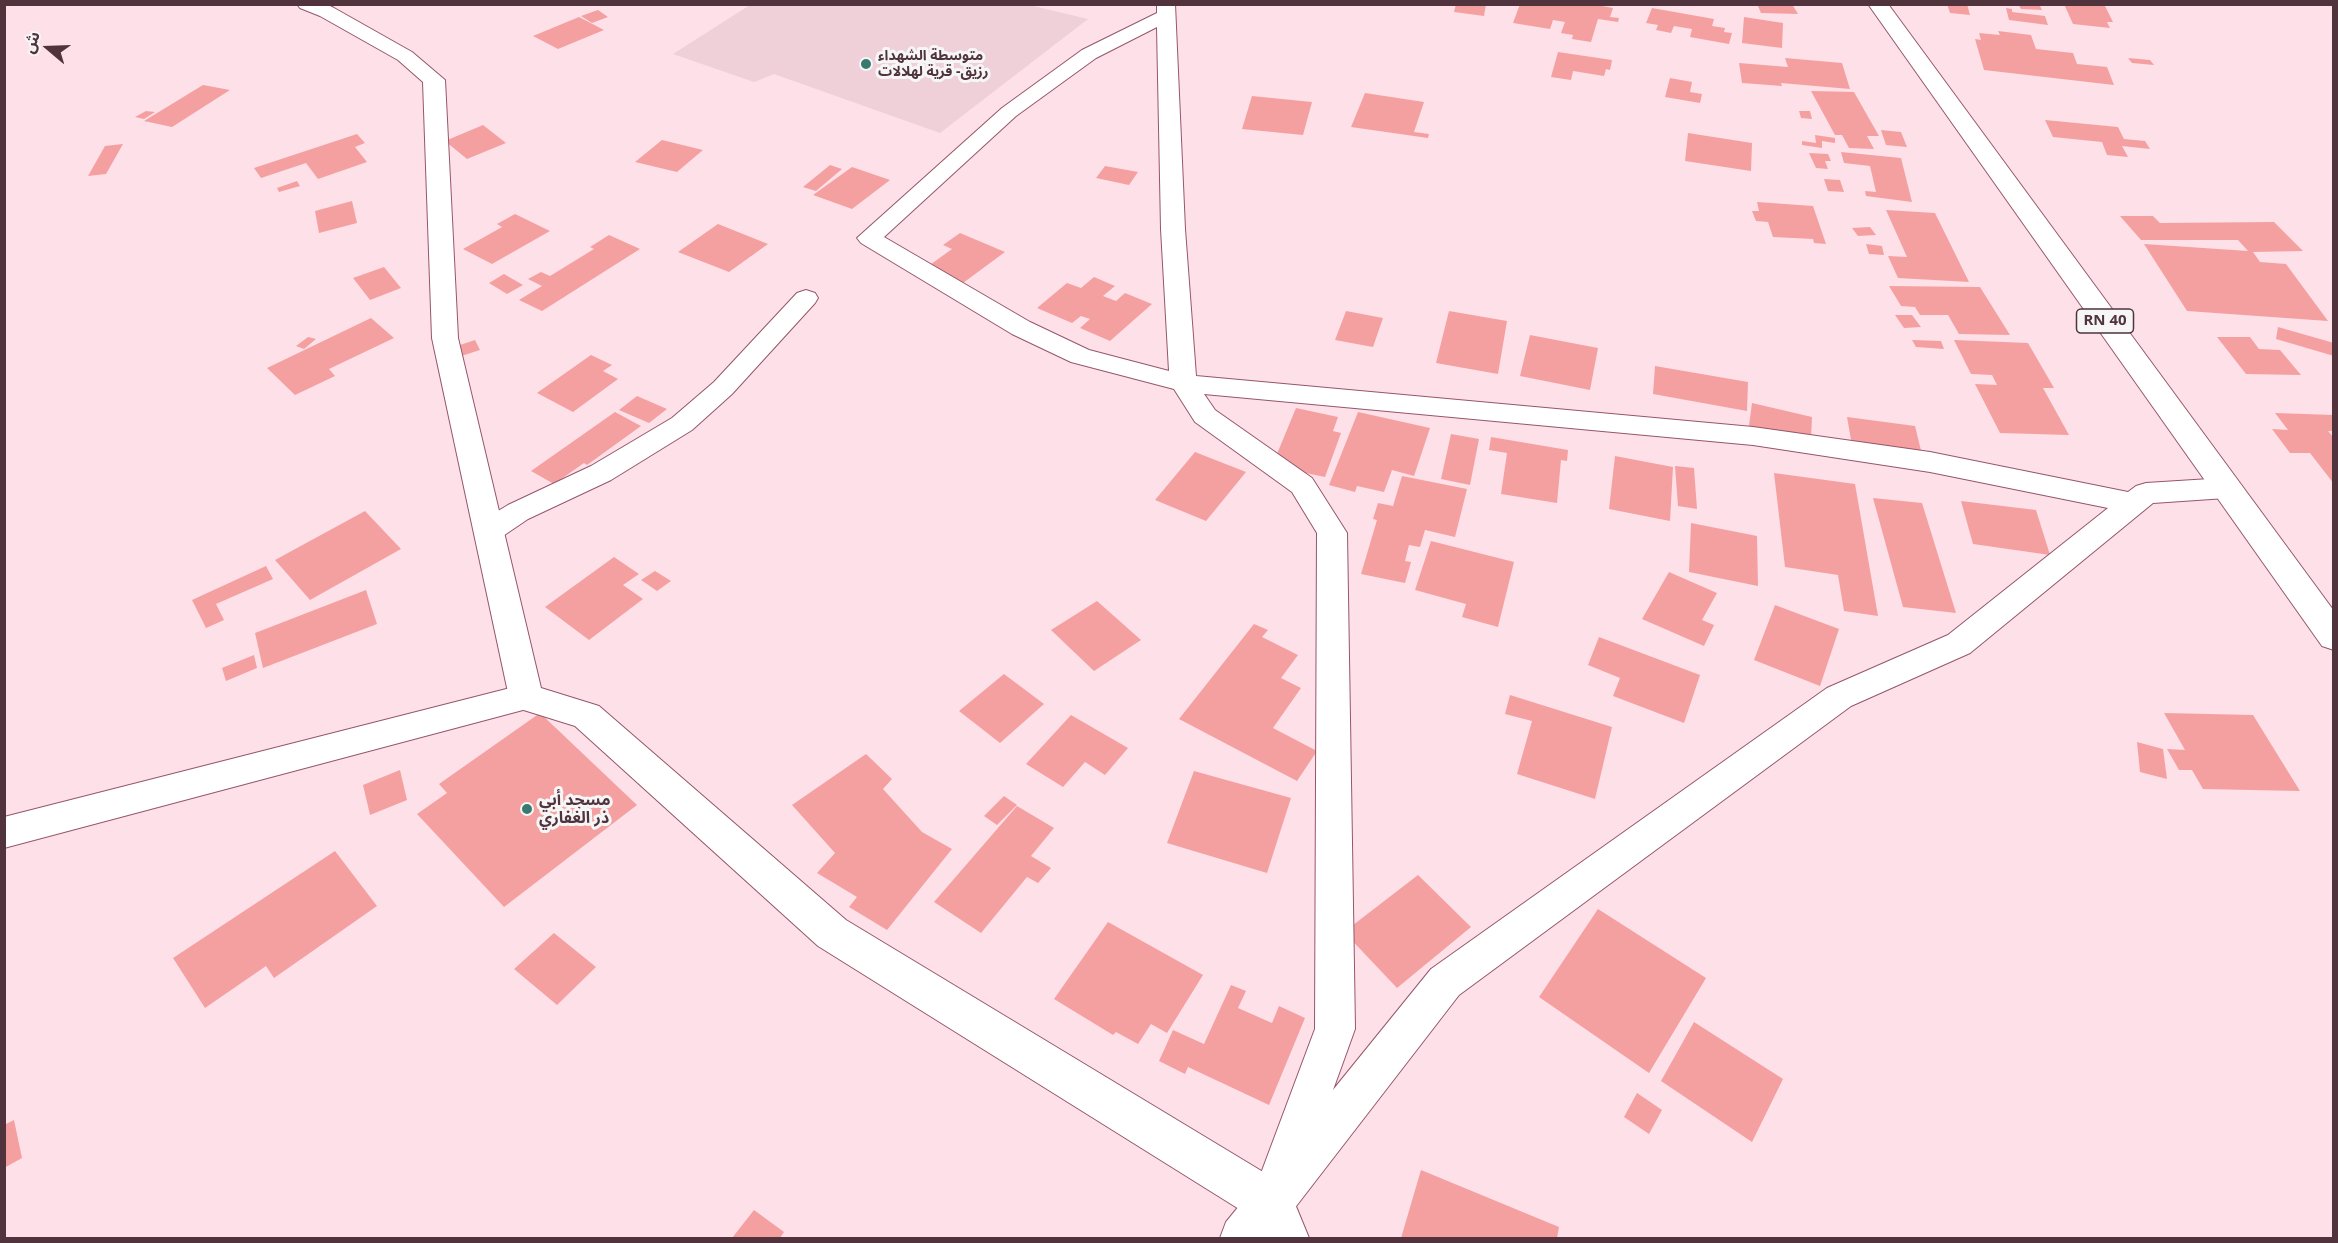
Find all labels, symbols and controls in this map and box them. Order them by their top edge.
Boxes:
north arrow [18,18,78,78]
text: ش [17,28,45,56]
place label: متوسطة الشهداء رزيق- قرية لهلالات [878,48,988,80]
marker: متوسطة الشهداء رزيق- قرية لهلالات [859,57,873,71]
road number: RN 40 [2076,309,2134,333]
place label: مسجد أبي ذر الغفاري [539,790,611,828]
marker: مسجد أبي ذر الغفاري [520,802,534,816]

